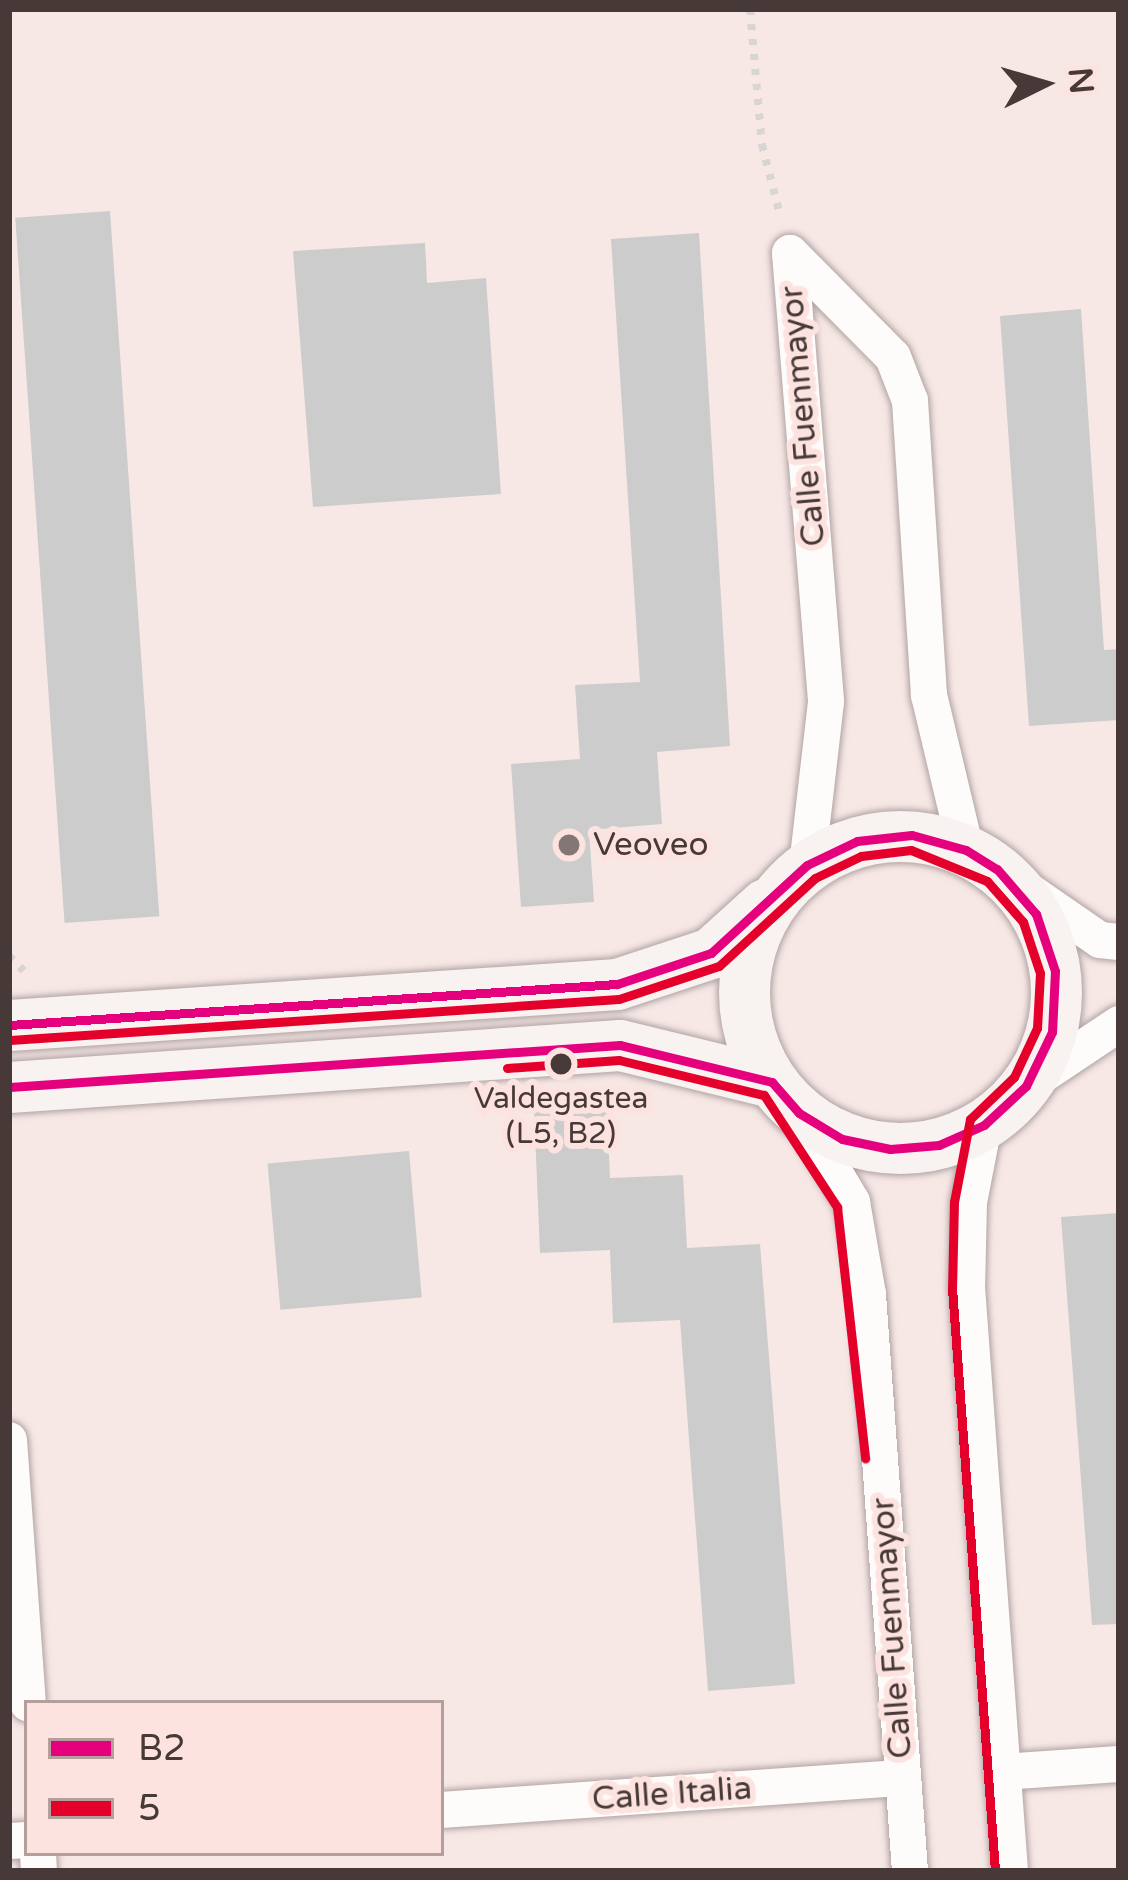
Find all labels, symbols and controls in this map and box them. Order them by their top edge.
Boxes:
north arrow [984,24,1104,144]
text: N [1060,66,1101,96]
street label: Calle Fuenmayor [772,284,834,548]
place label: Veoveo [593,825,709,865]
marker: Veoveo [556,832,582,858]
marker: Valdegastea (L5, B2) [550,1053,572,1075]
place label: Valdegastea (L5, B2) [474,1081,648,1152]
street label: Calle Fuenmayor [863,1496,921,1760]
legend [24,1700,444,1856]
text: B2 [138,1727,186,1770]
street label: Calle Italia [591,1769,753,1819]
text: 5 [138,1787,161,1830]

